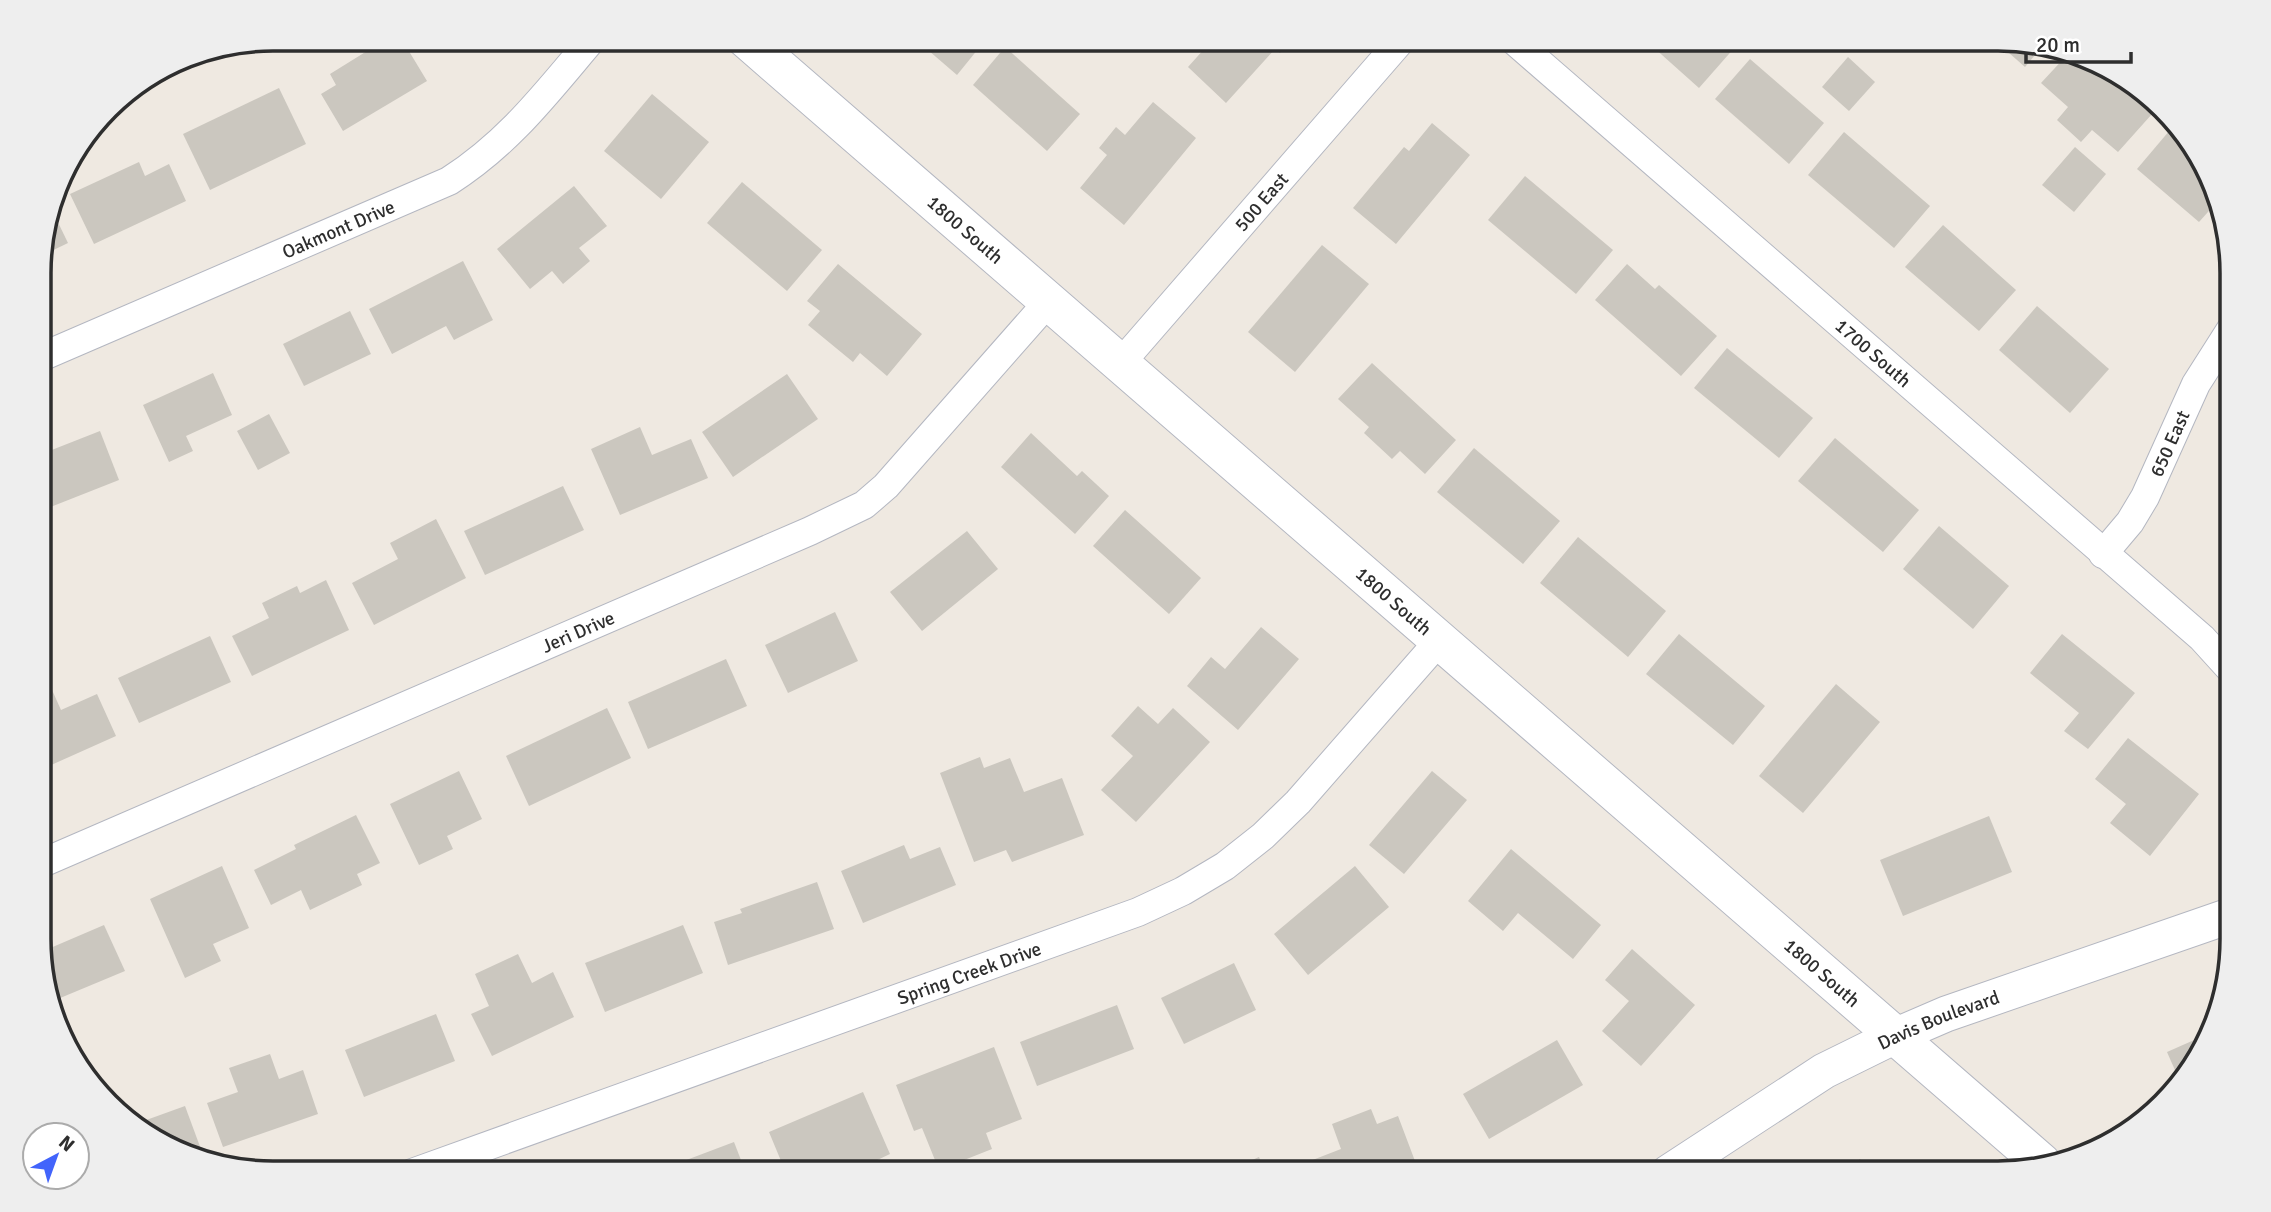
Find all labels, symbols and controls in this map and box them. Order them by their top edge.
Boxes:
scale bar [2026,21,2131,65]
text: 20 m [2036,32,2080,58]
street label: 500 East [1230,168,1294,237]
street label: 1800 South [922,191,1008,270]
street label: Oakmont Drive [279,195,399,265]
street label: 1700 South [1830,314,1916,393]
street label: 650 East [2145,406,2196,481]
street label: 1800 South [1350,562,1436,641]
street label: Jeri Drive [538,606,618,659]
street label: 1800 South [1779,934,1865,1013]
street label: Spring Creek Drive [894,937,1045,1011]
street label: Davis Boulevard [1874,985,2003,1056]
north arrow [21,1121,91,1191]
text: N [54,1131,79,1157]

